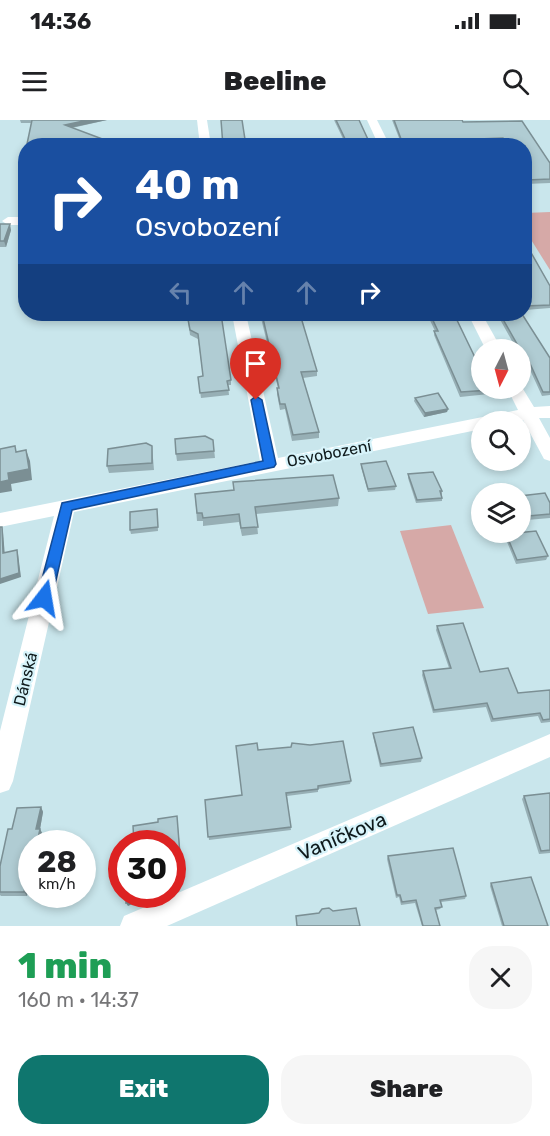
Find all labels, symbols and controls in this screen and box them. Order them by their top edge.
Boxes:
text: 14:36 [30,8,91,35]
icon: menu [18,65,51,98]
text: Beeline [224,65,326,97]
icon: search [499,65,532,98]
text: 40 m [135,160,240,210]
icon: right [36,162,114,240]
text: Osvobození [135,211,280,243]
icon: left [164,276,197,309]
icon: ahead [227,276,260,309]
icon: ahead [290,276,323,309]
icon: right [353,276,386,309]
pin [230,338,281,400]
north arrow [471,339,531,399]
map controls [471,339,531,543]
icon: arrive [239,347,272,380]
button: search [471,411,531,471]
street label: Osvobození [285,436,374,471]
button: layers [471,483,531,543]
position arrow [12,566,76,630]
street label: Dánská [10,650,41,708]
street label: Vaníčkova [294,807,390,865]
speed limit sign: 30 [108,830,186,908]
text: 28 [37,844,77,880]
text: km/h [38,875,76,893]
text: 1 min [18,944,112,987]
button: close [469,946,532,1009]
text: 160 m · 14:37 [18,988,139,1012]
button: Exit [18,1055,269,1124]
button: Share [281,1055,532,1124]

